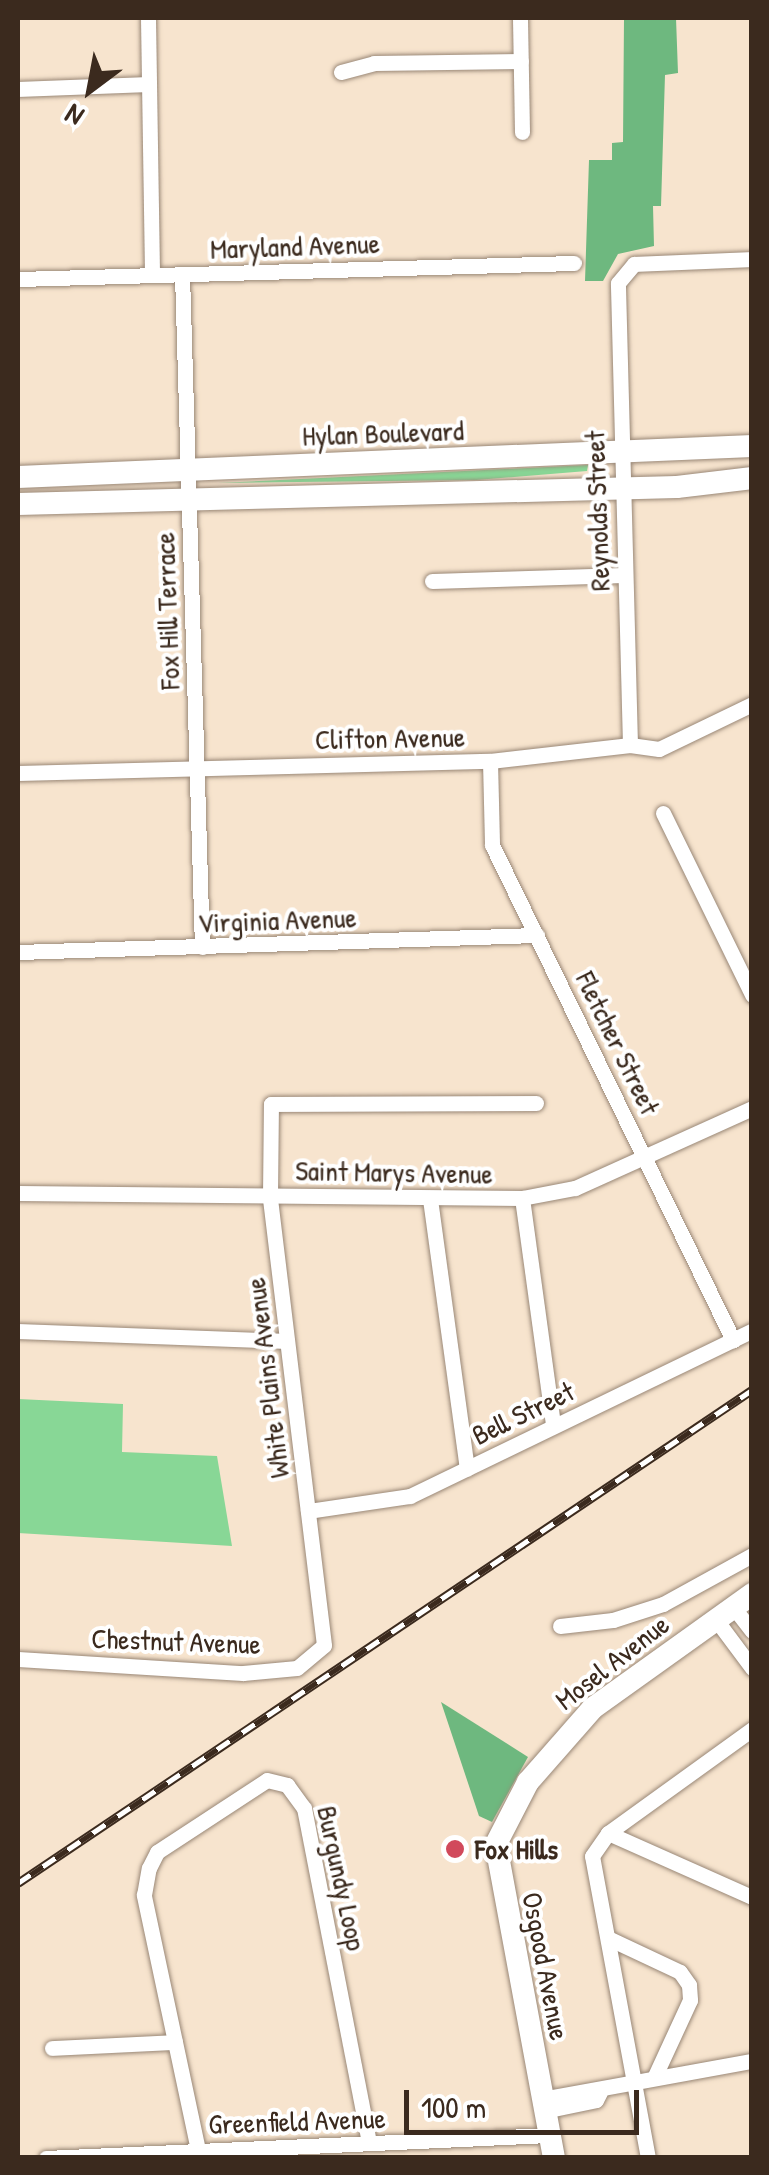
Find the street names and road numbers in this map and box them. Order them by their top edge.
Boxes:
street label: Maryland Avenue [210,226,380,266]
street label: Hylan Boulevard [302,413,464,453]
street label: Reynolds Street [577,430,617,592]
street label: Fox Hill Terrace [147,532,187,690]
street label: Clifton Avenue [315,720,465,756]
street label: Virginia Avenue [197,900,357,940]
street label: Fletcher Street [569,966,667,1120]
street label: Saint Marys Avenue [295,1153,493,1191]
street label: White Plains Avenue [238,1276,296,1480]
street label: Bell Street [467,1374,579,1452]
street label: Mosel Avenue [549,1607,675,1717]
street label: Chestnut Avenue [91,1621,261,1661]
street label: Burgundy Loop [310,1803,374,1953]
street label: Osgood Avenue [515,1889,577,2043]
street label: Greenfield Avenue [208,2101,386,2141]

